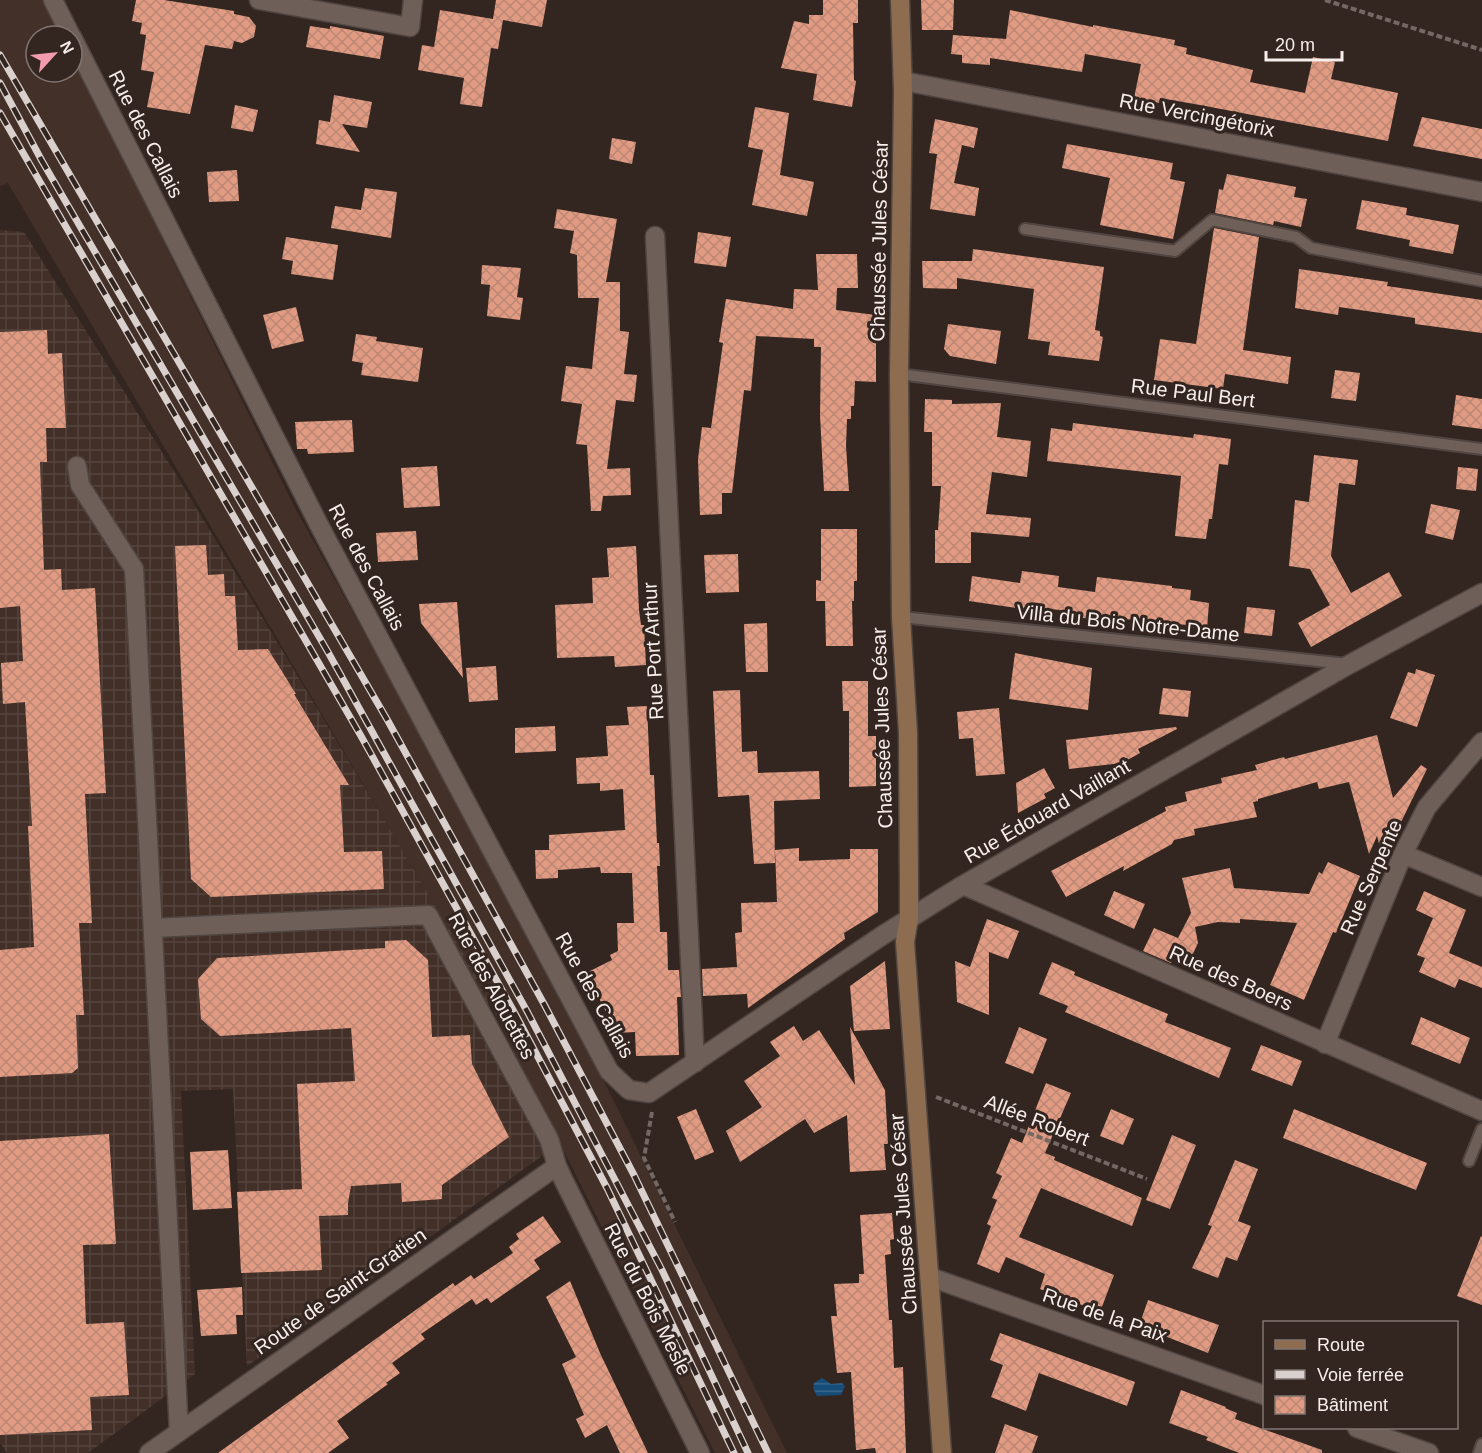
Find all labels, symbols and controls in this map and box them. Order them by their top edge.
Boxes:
north arrow [24,24,84,84]
scale bar [1266,24,1342,62]
text: 20 m [1275,35,1315,55]
text: N [57,38,77,56]
street label: Rue des Callais [104,67,188,201]
street label: Rue Vercingétorix [1117,89,1277,141]
street label: Chaussée Jules César [866,140,892,342]
street label: Rue Paul Bert [1130,374,1257,412]
street label: Rue des Callais [324,500,410,634]
street label: Rue Port Arthur [638,581,668,720]
street label: Villa du Bois Notre-Dame [1015,600,1241,646]
street label: Chaussée Jules César [867,627,897,829]
street label: Rue Édouard Vaillant [960,754,1134,867]
street label: Rue Serpente [1336,816,1406,938]
street label: Rue des Alouettes [444,909,540,1063]
street label: Rue des Callais [551,928,639,1062]
street label: Rue des Boers [1166,941,1296,1015]
street label: Allée Robert [982,1090,1093,1150]
street label: Chaussée Jules César [885,1113,921,1315]
street label: Rue du Bois Mesle [600,1219,696,1379]
street label: Route de Saint-Gratien [250,1223,430,1359]
street label: Rue de la Paix [1040,1283,1170,1347]
legend [1263,1321,1458,1429]
text: Route [1317,1335,1365,1355]
text: Voie ferrée [1317,1365,1404,1385]
text: Bâtiment [1317,1395,1388,1415]

